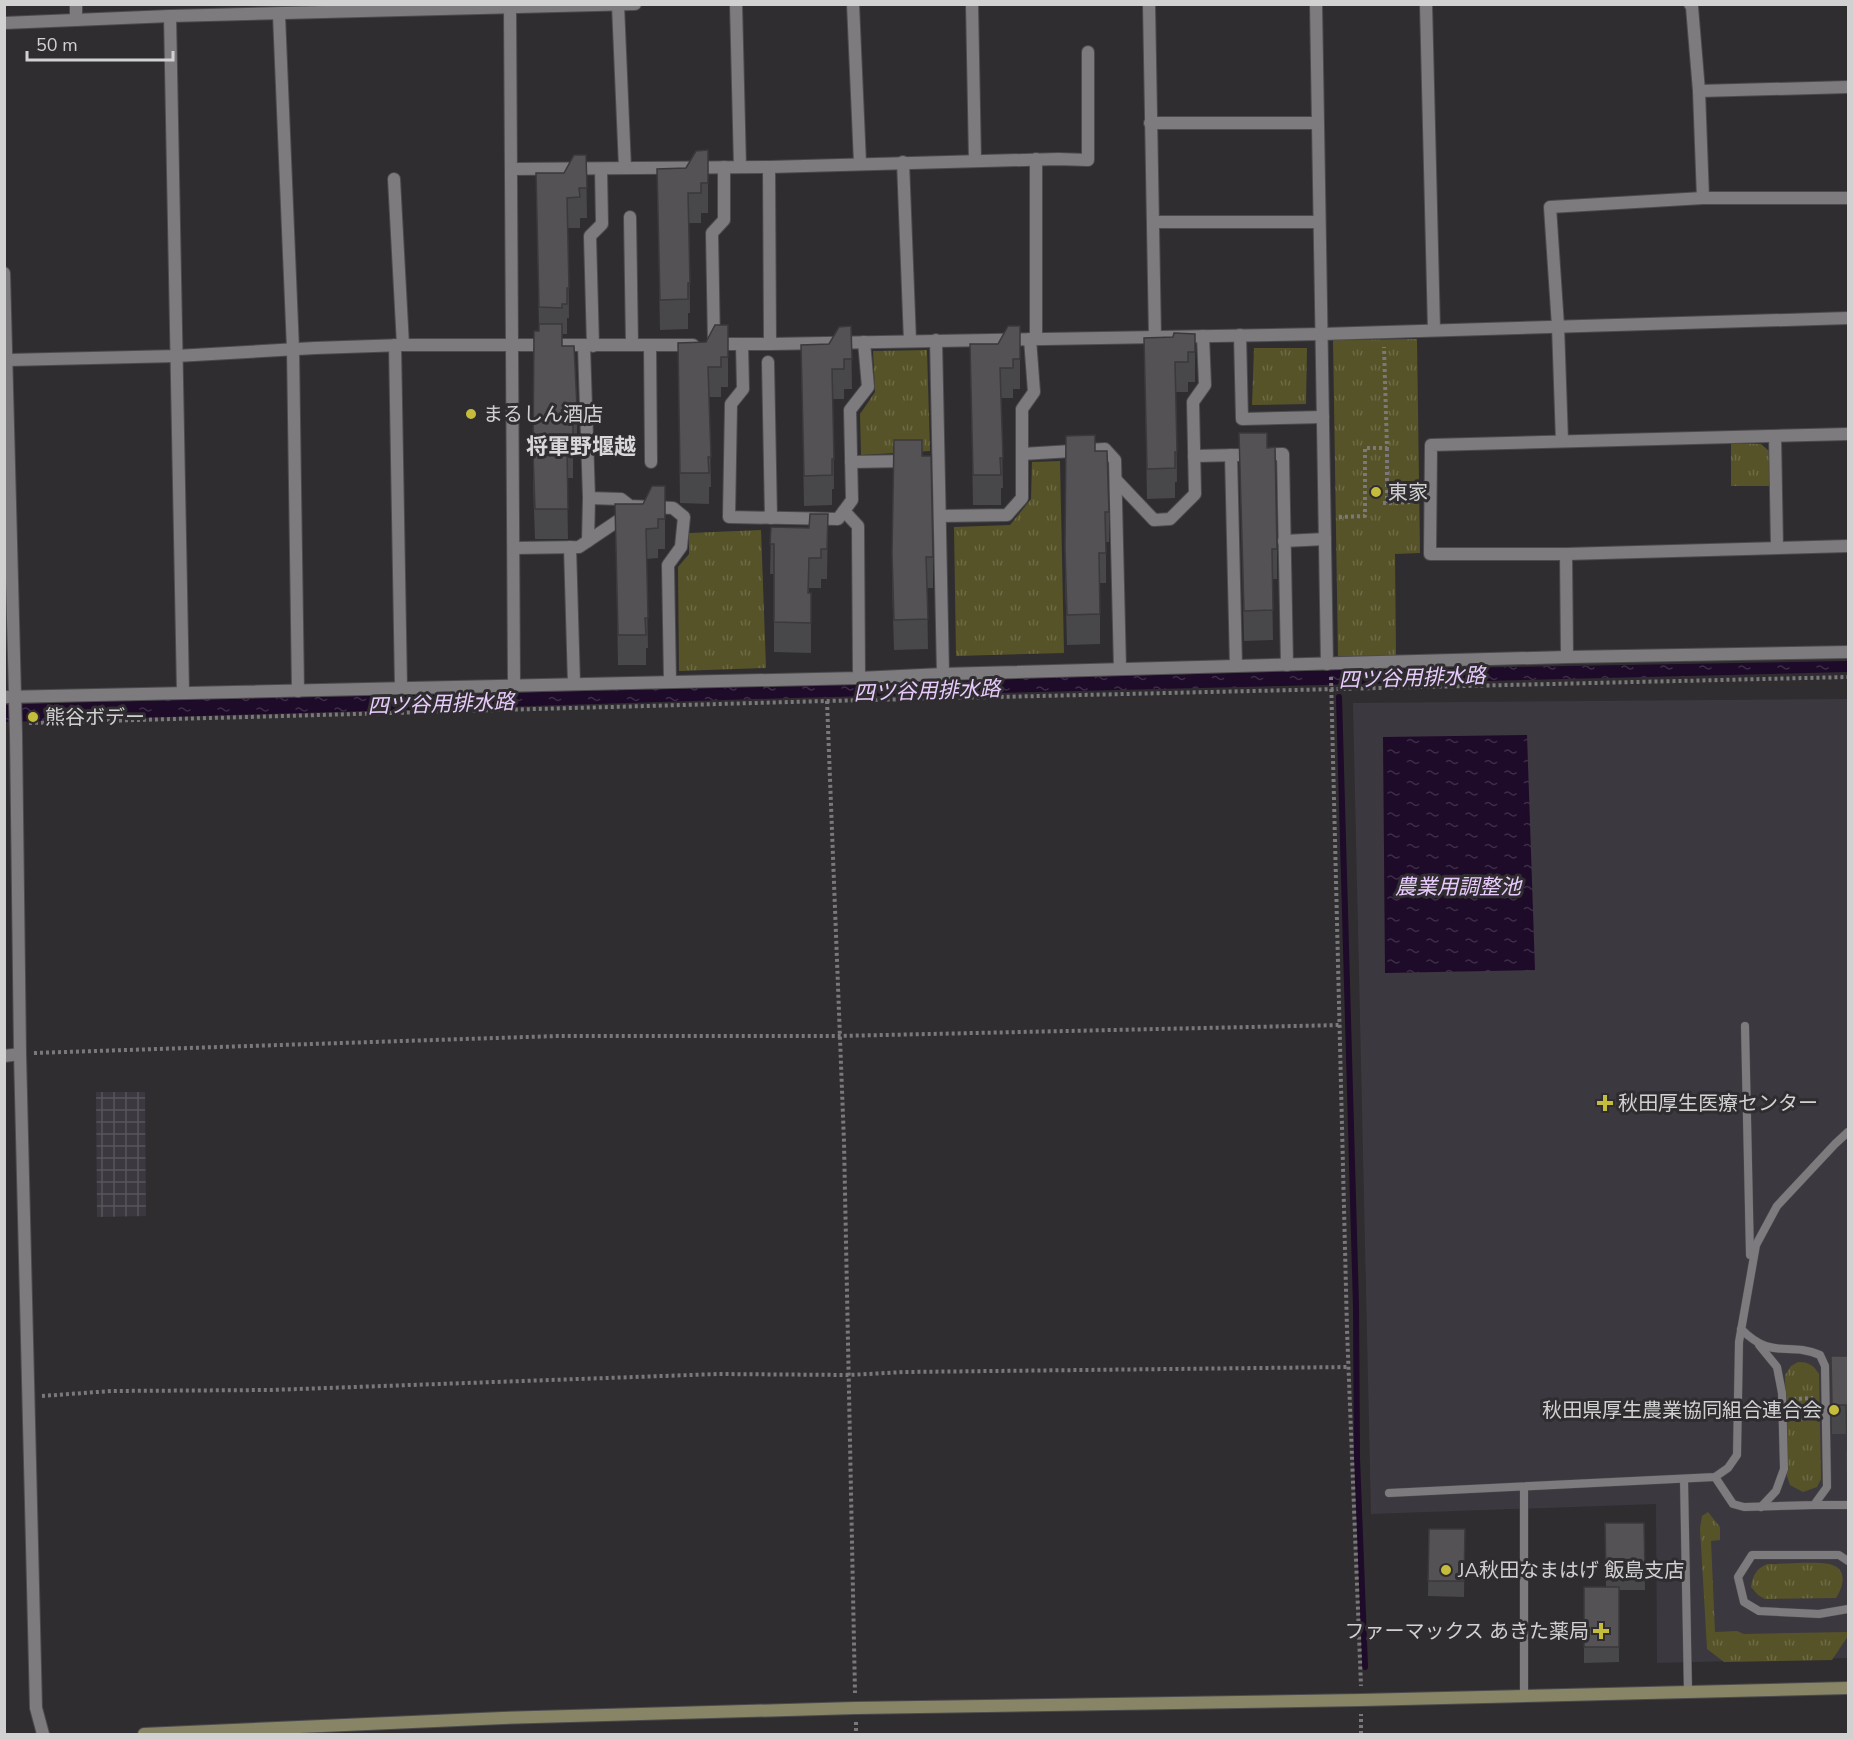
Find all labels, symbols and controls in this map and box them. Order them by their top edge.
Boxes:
scale bar [27,24,172,62]
text: 50 m [36,33,78,57]
place label: まるしん酒店 [483,401,603,428]
marker: まるしん酒店 [464,407,478,421]
district label: 将軍野堰越 [526,432,636,462]
place label: 東家 [1388,479,1428,506]
marker: 東家 [1369,485,1383,499]
water label: 四ツ谷用排水路 [1338,661,1488,695]
water label: 四ツ谷用排水路 [853,674,1003,708]
water label: 四ツ谷用排水路 [367,687,517,721]
place label: 熊谷ボデー [45,704,145,731]
marker: 熊谷ボデー [26,710,40,724]
water label: 農業用調整池 [1395,873,1523,901]
place label: 秋田厚生医療センター [1618,1090,1818,1117]
marker: 秋田厚生医療センター [1596,1094,1614,1112]
place label: 秋田県厚生農業協同組合連合会 [1542,1397,1822,1424]
marker: 秋田県厚生農業協同組合連合会 [1827,1403,1841,1417]
place label: JA秋田なまはげ 飯島支店 [1457,1557,1684,1584]
marker: JA秋田なまはげ 飯島支店 [1439,1563,1453,1577]
place label: ファーマックス あきた薬局 [1344,1618,1589,1645]
marker: ファーマックス あきた薬局 [1594,1624,1608,1638]

